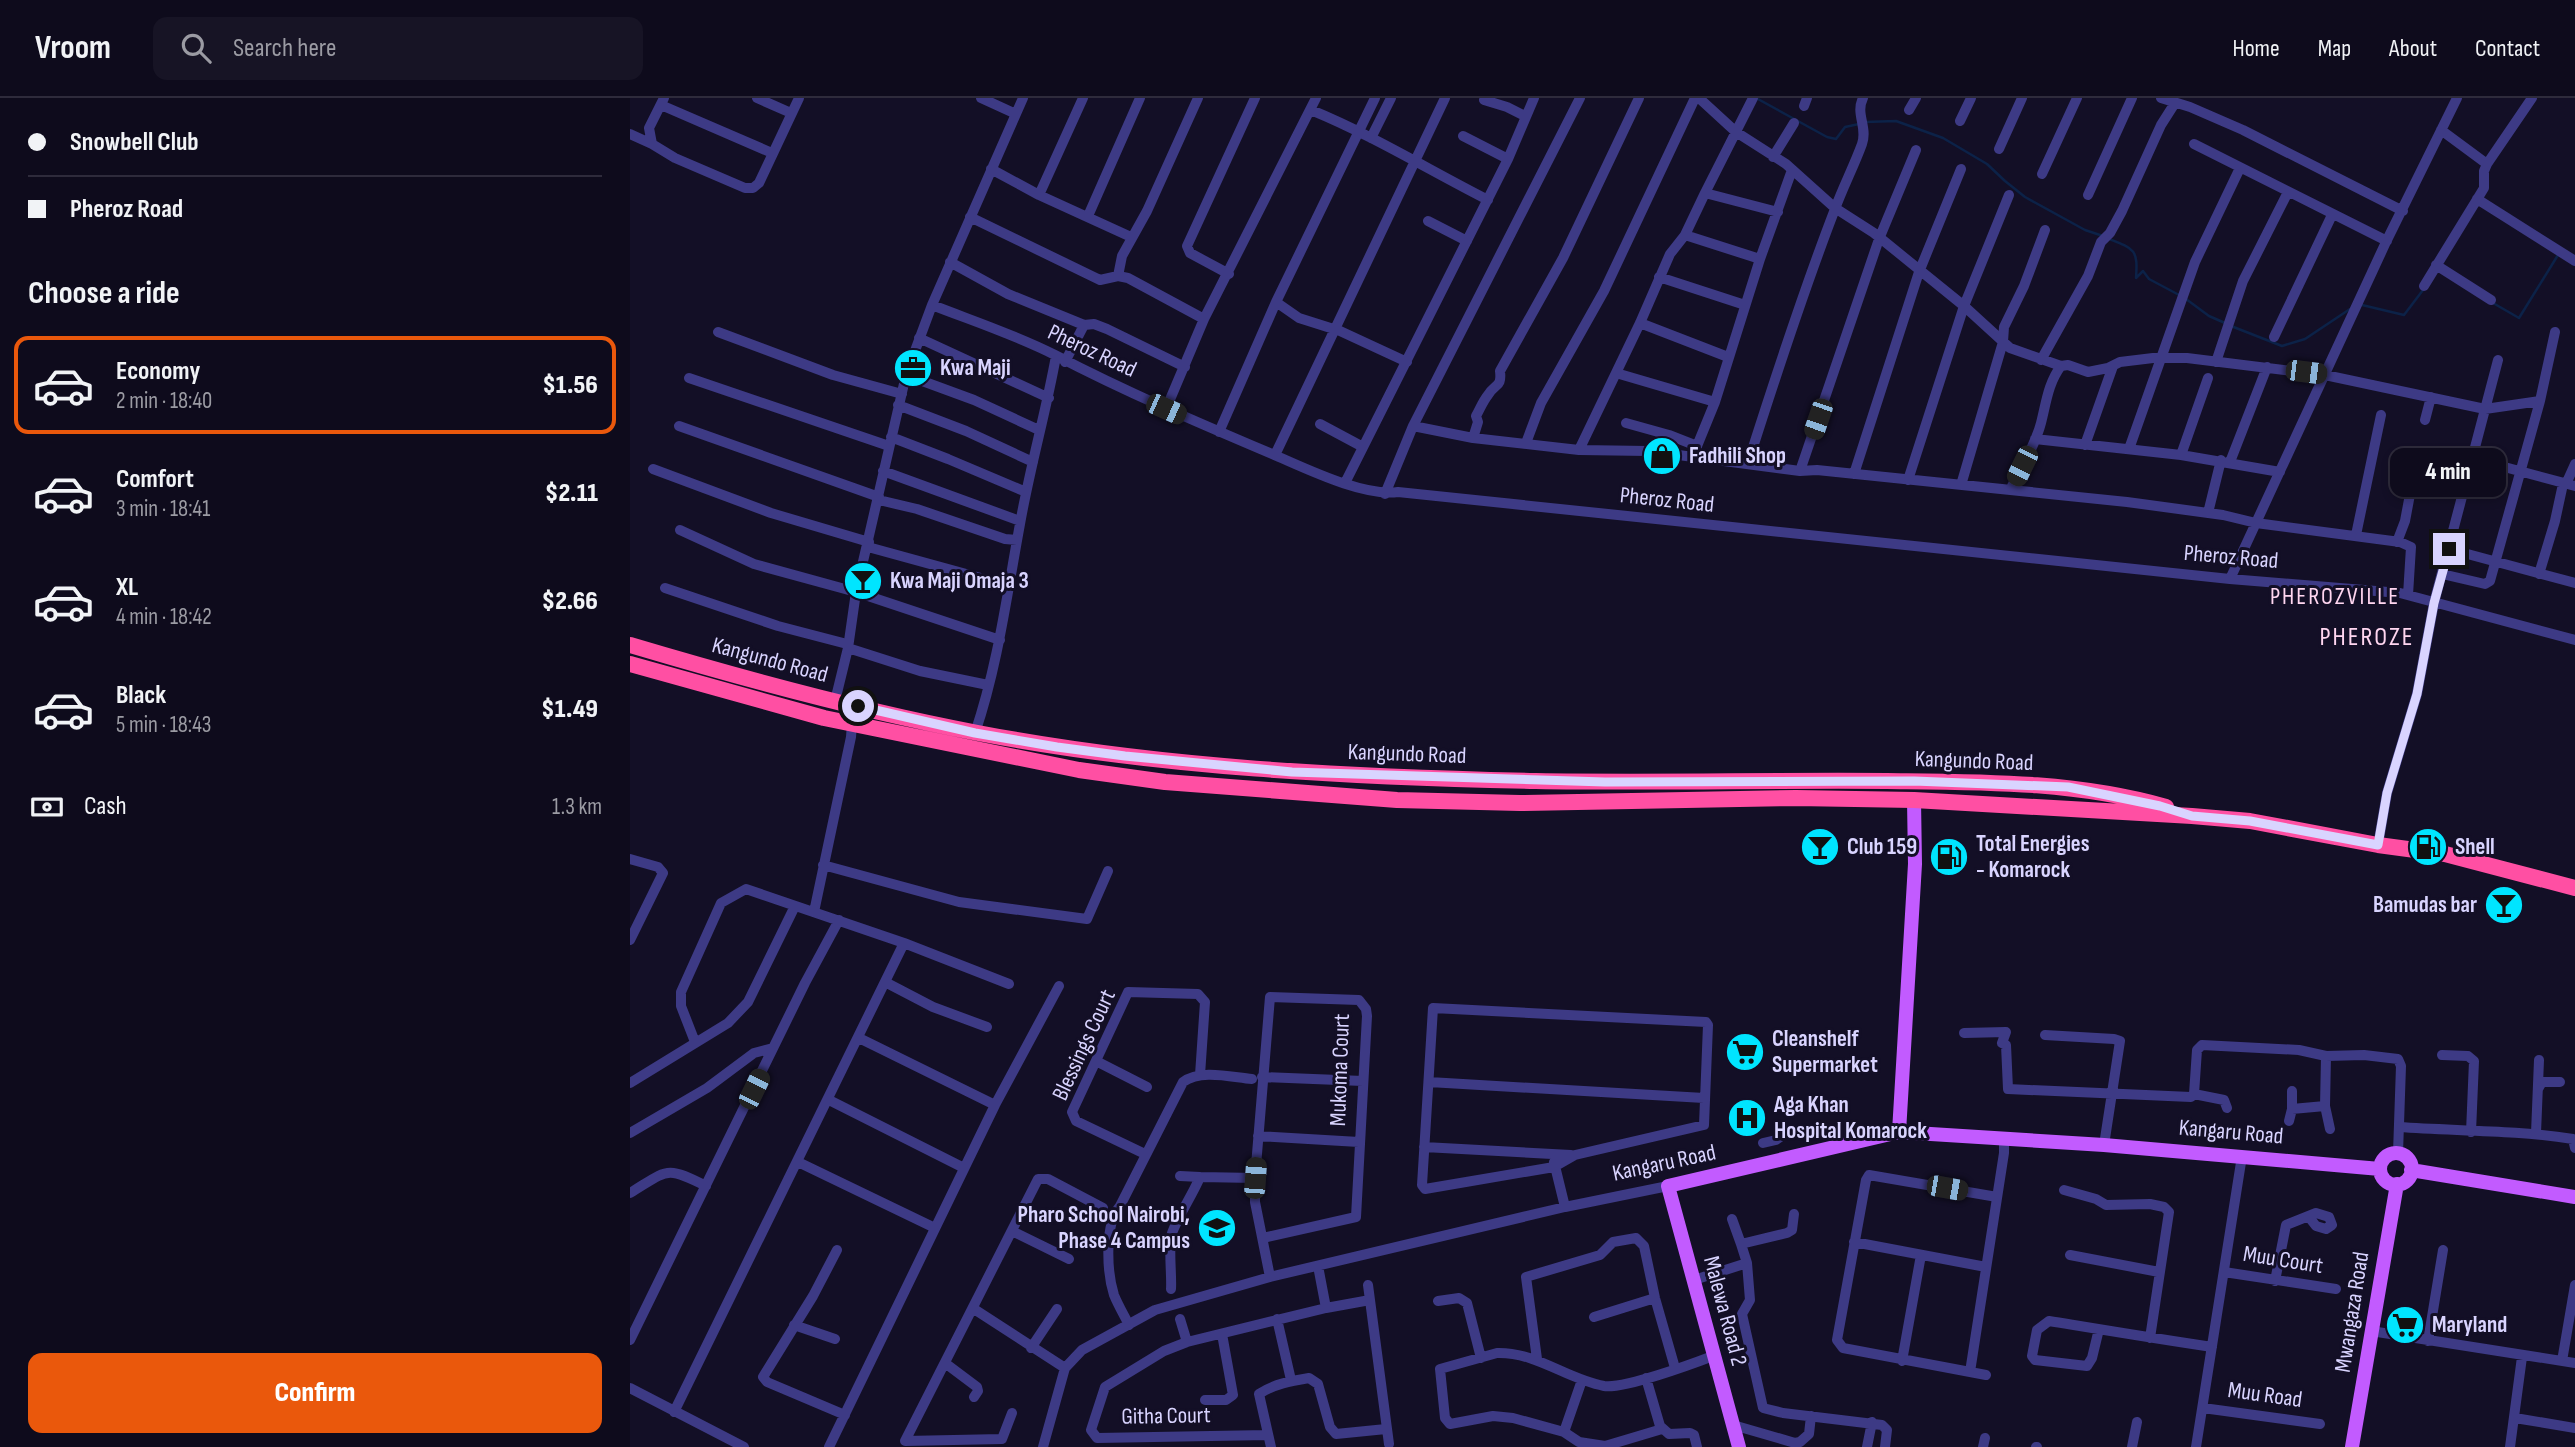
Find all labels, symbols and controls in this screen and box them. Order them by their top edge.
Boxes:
search box [153,17,643,80]
text: Vroom [35,28,111,68]
icon: search [177,29,215,67]
text: Search here [233,33,336,64]
text: Home [2232,34,2280,63]
text: Map [2318,34,2351,63]
text: About [2389,34,2437,63]
text: Contact [2475,34,2540,63]
text: Snowbell Club [70,127,199,158]
text: Pheroz Road [70,194,183,225]
text: Choose a ride [28,274,180,313]
street label: Pheroz Road [1043,318,1141,384]
office icon: Kwa Maji [892,347,934,389]
icon: car [32,354,95,417]
place label: Kwa Maji [940,354,1011,382]
text: Economy [116,356,200,387]
car [2284,359,2329,385]
text: $1.56 [542,370,598,401]
text: 2 min · 18:40 [116,387,212,415]
car [1143,391,1190,427]
car [1802,396,1835,442]
shop icon: Fadhili Shop [1641,435,1683,477]
place label: Fadhili Shop [1689,442,1786,470]
car [2004,443,2041,489]
callout: 4 min [2391,448,2507,496]
text: 4 min [2425,458,2471,486]
icon: car [32,462,95,525]
text: Comfort [116,464,194,495]
text: $2.11 [545,478,598,509]
street label: Pheroz Road [1618,481,1716,519]
text: 3 min · 18:41 [116,495,210,523]
route end [2433,533,2465,565]
street label: Pheroz Road [2183,539,2279,575]
bar icon: Kwa Maji Omaja 3 [842,560,884,602]
place label: Kwa Maji Omaja 3 [890,567,1029,595]
icon: car [32,570,95,633]
text: XL [116,572,138,603]
district label: PHEROZVILLE [2270,582,2400,611]
text: $2.66 [542,586,598,617]
text: 4 min · 18:42 [116,603,212,631]
district label: PHEROZE [2320,622,2414,653]
street label: Kangundo Road [709,631,831,689]
icon: car [32,678,95,741]
text: Black [116,680,166,711]
route start [842,690,874,722]
text: $1.49 [541,694,598,725]
text: 5 min · 18:43 [116,711,211,739]
street label: Kangundo Road [1347,738,1467,770]
street label: Kangundo Road [1914,745,2034,777]
icon: cash [28,788,66,826]
text: Cash [84,791,127,822]
text: 1.3 km [552,793,602,821]
bar icon: Club 159 [1799,826,1841,868]
fuel station icon: Shell [2407,826,2449,868]
place label: Total Energies - Komarock [1976,830,2090,884]
place label: Club 159 [1847,833,1917,861]
place label: Shell [2455,833,2495,861]
fuel station icon: Total Energies - Komarock [1928,836,1970,878]
bar icon: Bamudas bar [2483,884,2525,926]
place label: Bamudas bar [2373,891,2477,919]
street label: Blessings Court [1046,985,1122,1105]
street label: Mukoma Court [1324,1013,1356,1127]
place label: Cleanshelf Supermarket [1772,1025,1878,1079]
supermarket icon: Cleanshelf Supermarket [1724,1031,1766,1073]
car [736,1066,773,1112]
place label: Aga Khan Hospital Komarock [1773,1091,1927,1145]
hospital icon: Aga Khan Hospital Komarock [1726,1097,1768,1139]
street label: Kangaru Road [2178,1113,2284,1151]
street label: Kangaru Road [1610,1138,1718,1188]
car [1244,1156,1267,1200]
car [1925,1174,1970,1202]
place label: Pharo School Nairobi, Phase 4 Campus [1018,1201,1190,1255]
school or university icon: Pharo School Nairobi, Phase 4 Campus [1196,1207,1238,1249]
street label: Muu Court [2241,1240,2325,1280]
street label: Mwangaza Road [2329,1250,2375,1374]
street label: Malewa Road 2 [1697,1253,1753,1369]
supermarket icon: Maryland [2384,1304,2426,1346]
place label: Maryland [2432,1311,2507,1339]
button: Confirm [28,1353,602,1433]
street label: Muu Road [2226,1376,2304,1414]
street label: Githa Court [1121,1401,1211,1431]

